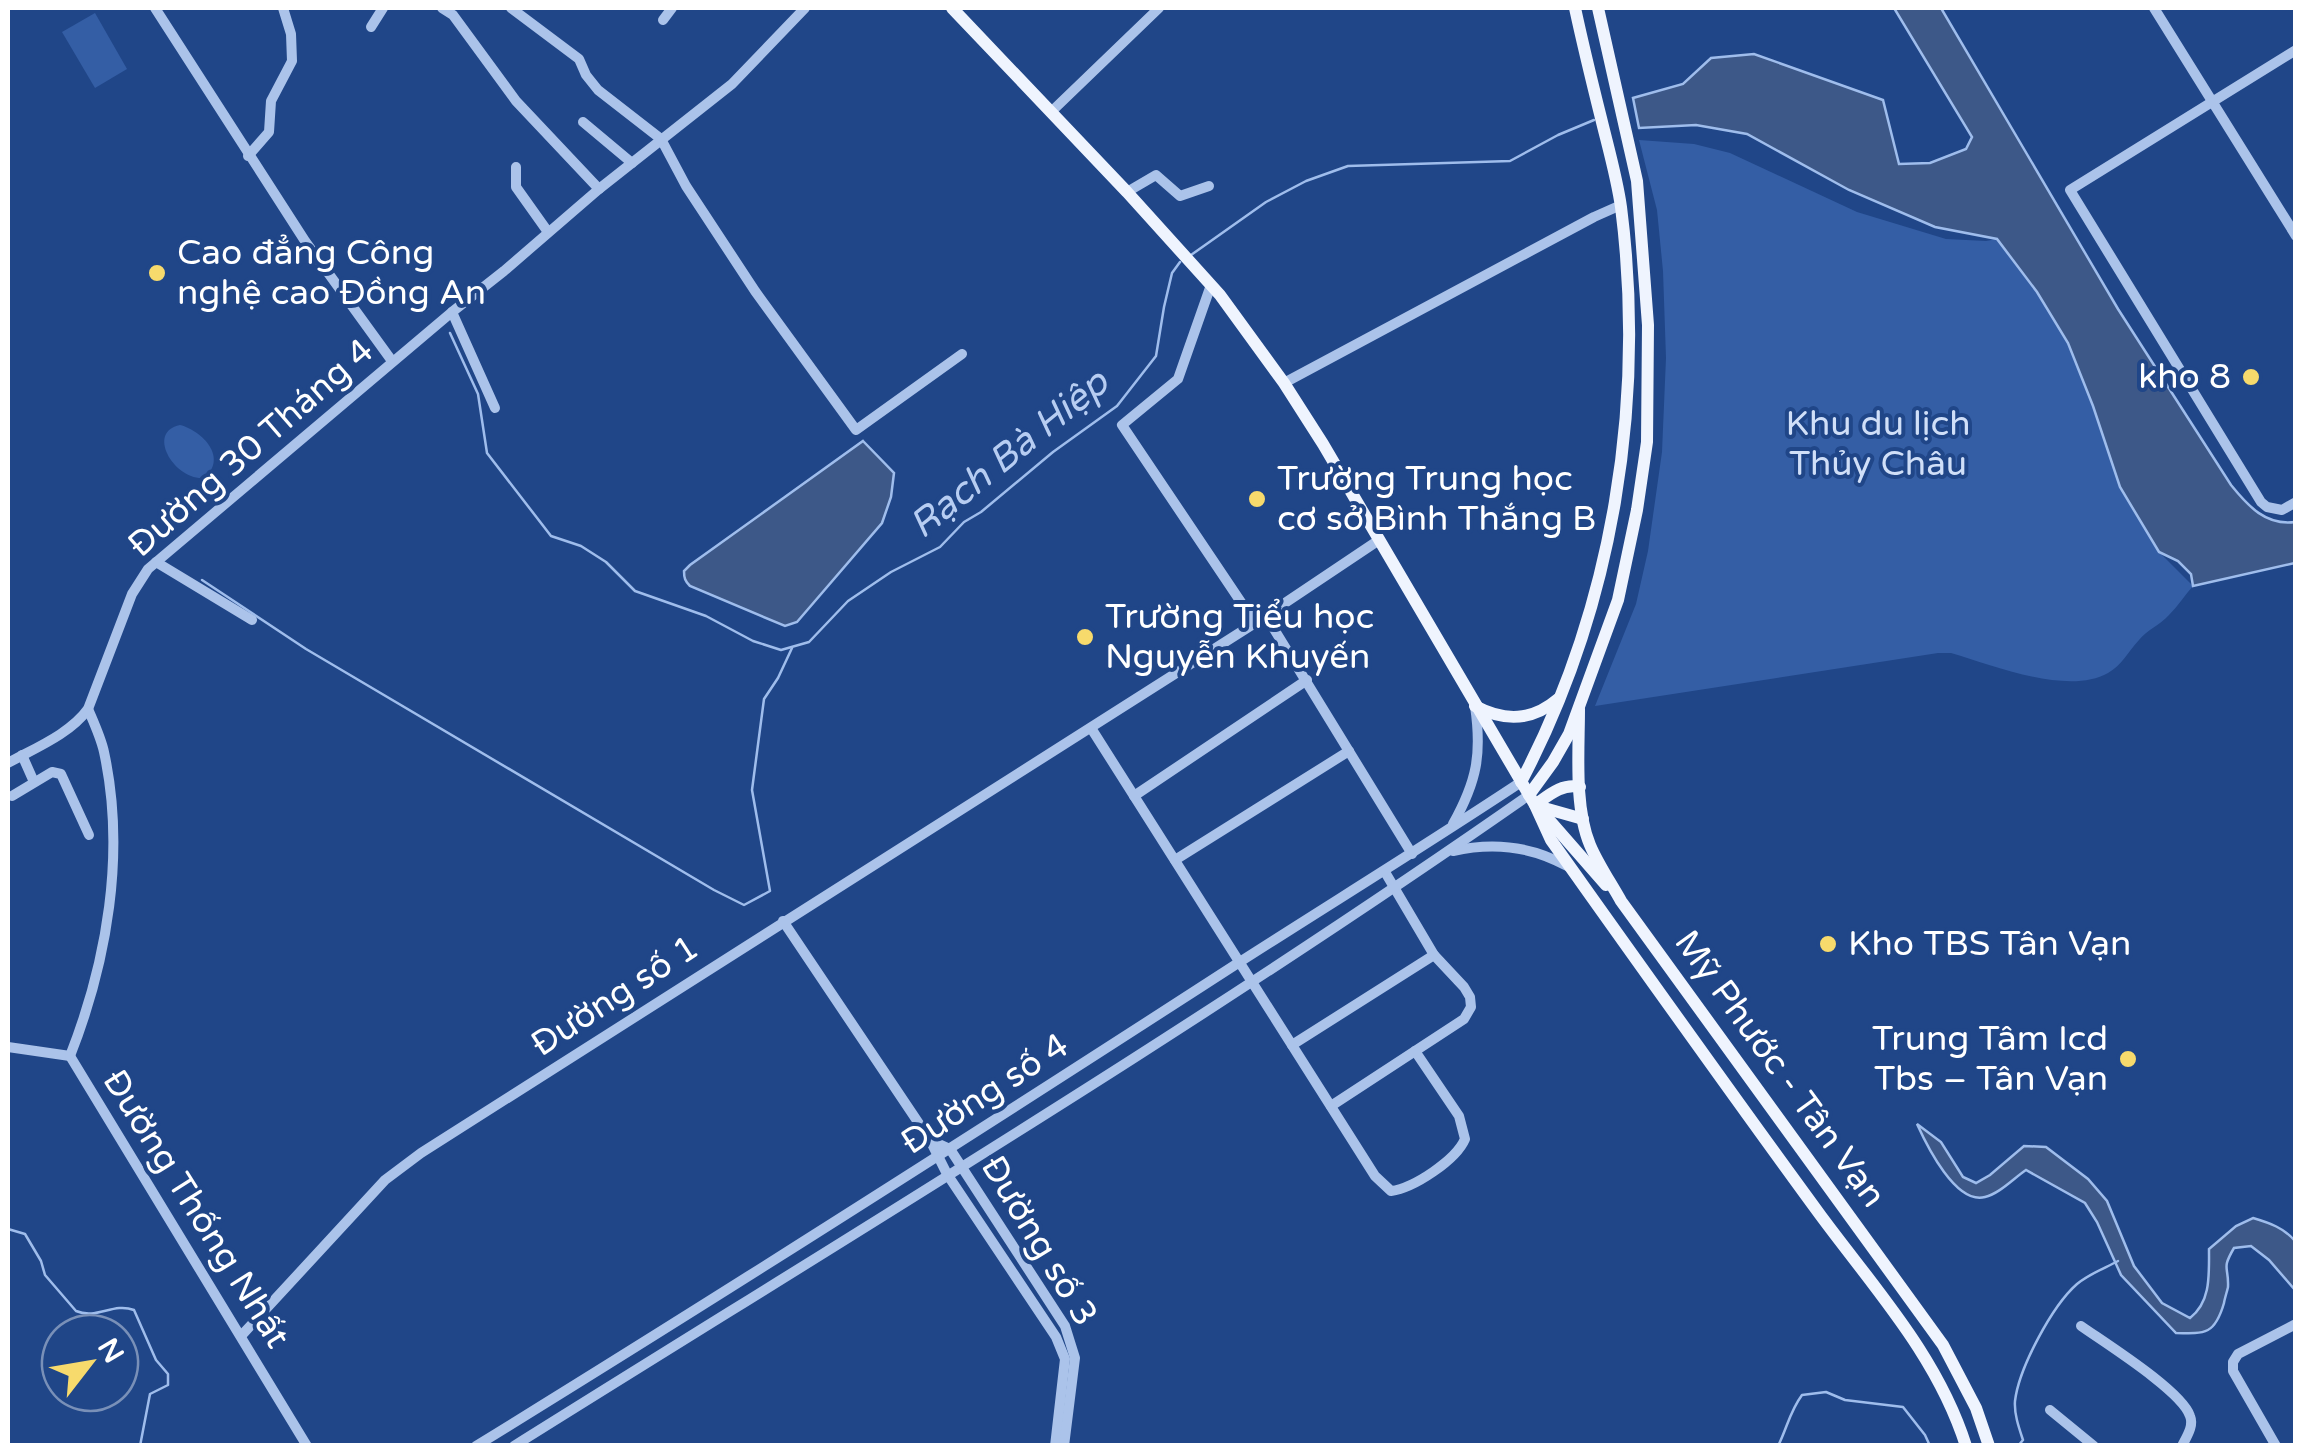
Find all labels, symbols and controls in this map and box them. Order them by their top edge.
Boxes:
place label: Cao đẳng Công nghệ cao Đồng An [177,232,486,314]
marker: Cao đẳng Công nghệ cao Đồng An [146,262,168,284]
street label: Đường 30 Tháng 4 [120,330,382,566]
place label: kho 8 [2138,356,2231,398]
water label: Rạch Bà Hiệp [900,359,1119,548]
marker: kho 8 [2240,366,2262,388]
park label: Khu du lịch Thủy Châu [1786,403,1970,485]
place label: Trường Trung học cơ sở Bình Thắng B [1277,458,1596,540]
marker: Trường Trung học cơ sở Bình Thắng B [1246,488,1268,510]
place label: Trường Tiểu học Nguyễn Khuyến [1105,596,1374,678]
marker: Trường Tiểu học Nguyễn Khuyến [1074,626,1096,648]
street label: Mỹ Phước - Tân Vạn [1665,922,1895,1216]
place label: Kho TBS Tân Vạn [1848,923,2131,965]
street label: Đường số 1 [524,926,706,1066]
marker: Kho TBS Tân Vạn [1817,933,1839,955]
place label: Trung Tâm Icd Tbs – Tân Vạn [1872,1018,2108,1100]
street label: Đường số 4 [894,1024,1076,1164]
marker: Trung Tâm Icd Tbs – Tân Vạn [2117,1048,2139,1070]
street label: Đường Thống Nhất [94,1062,298,1356]
street label: Đường số 3 [972,1148,1106,1334]
north arrow [40,1313,140,1413]

